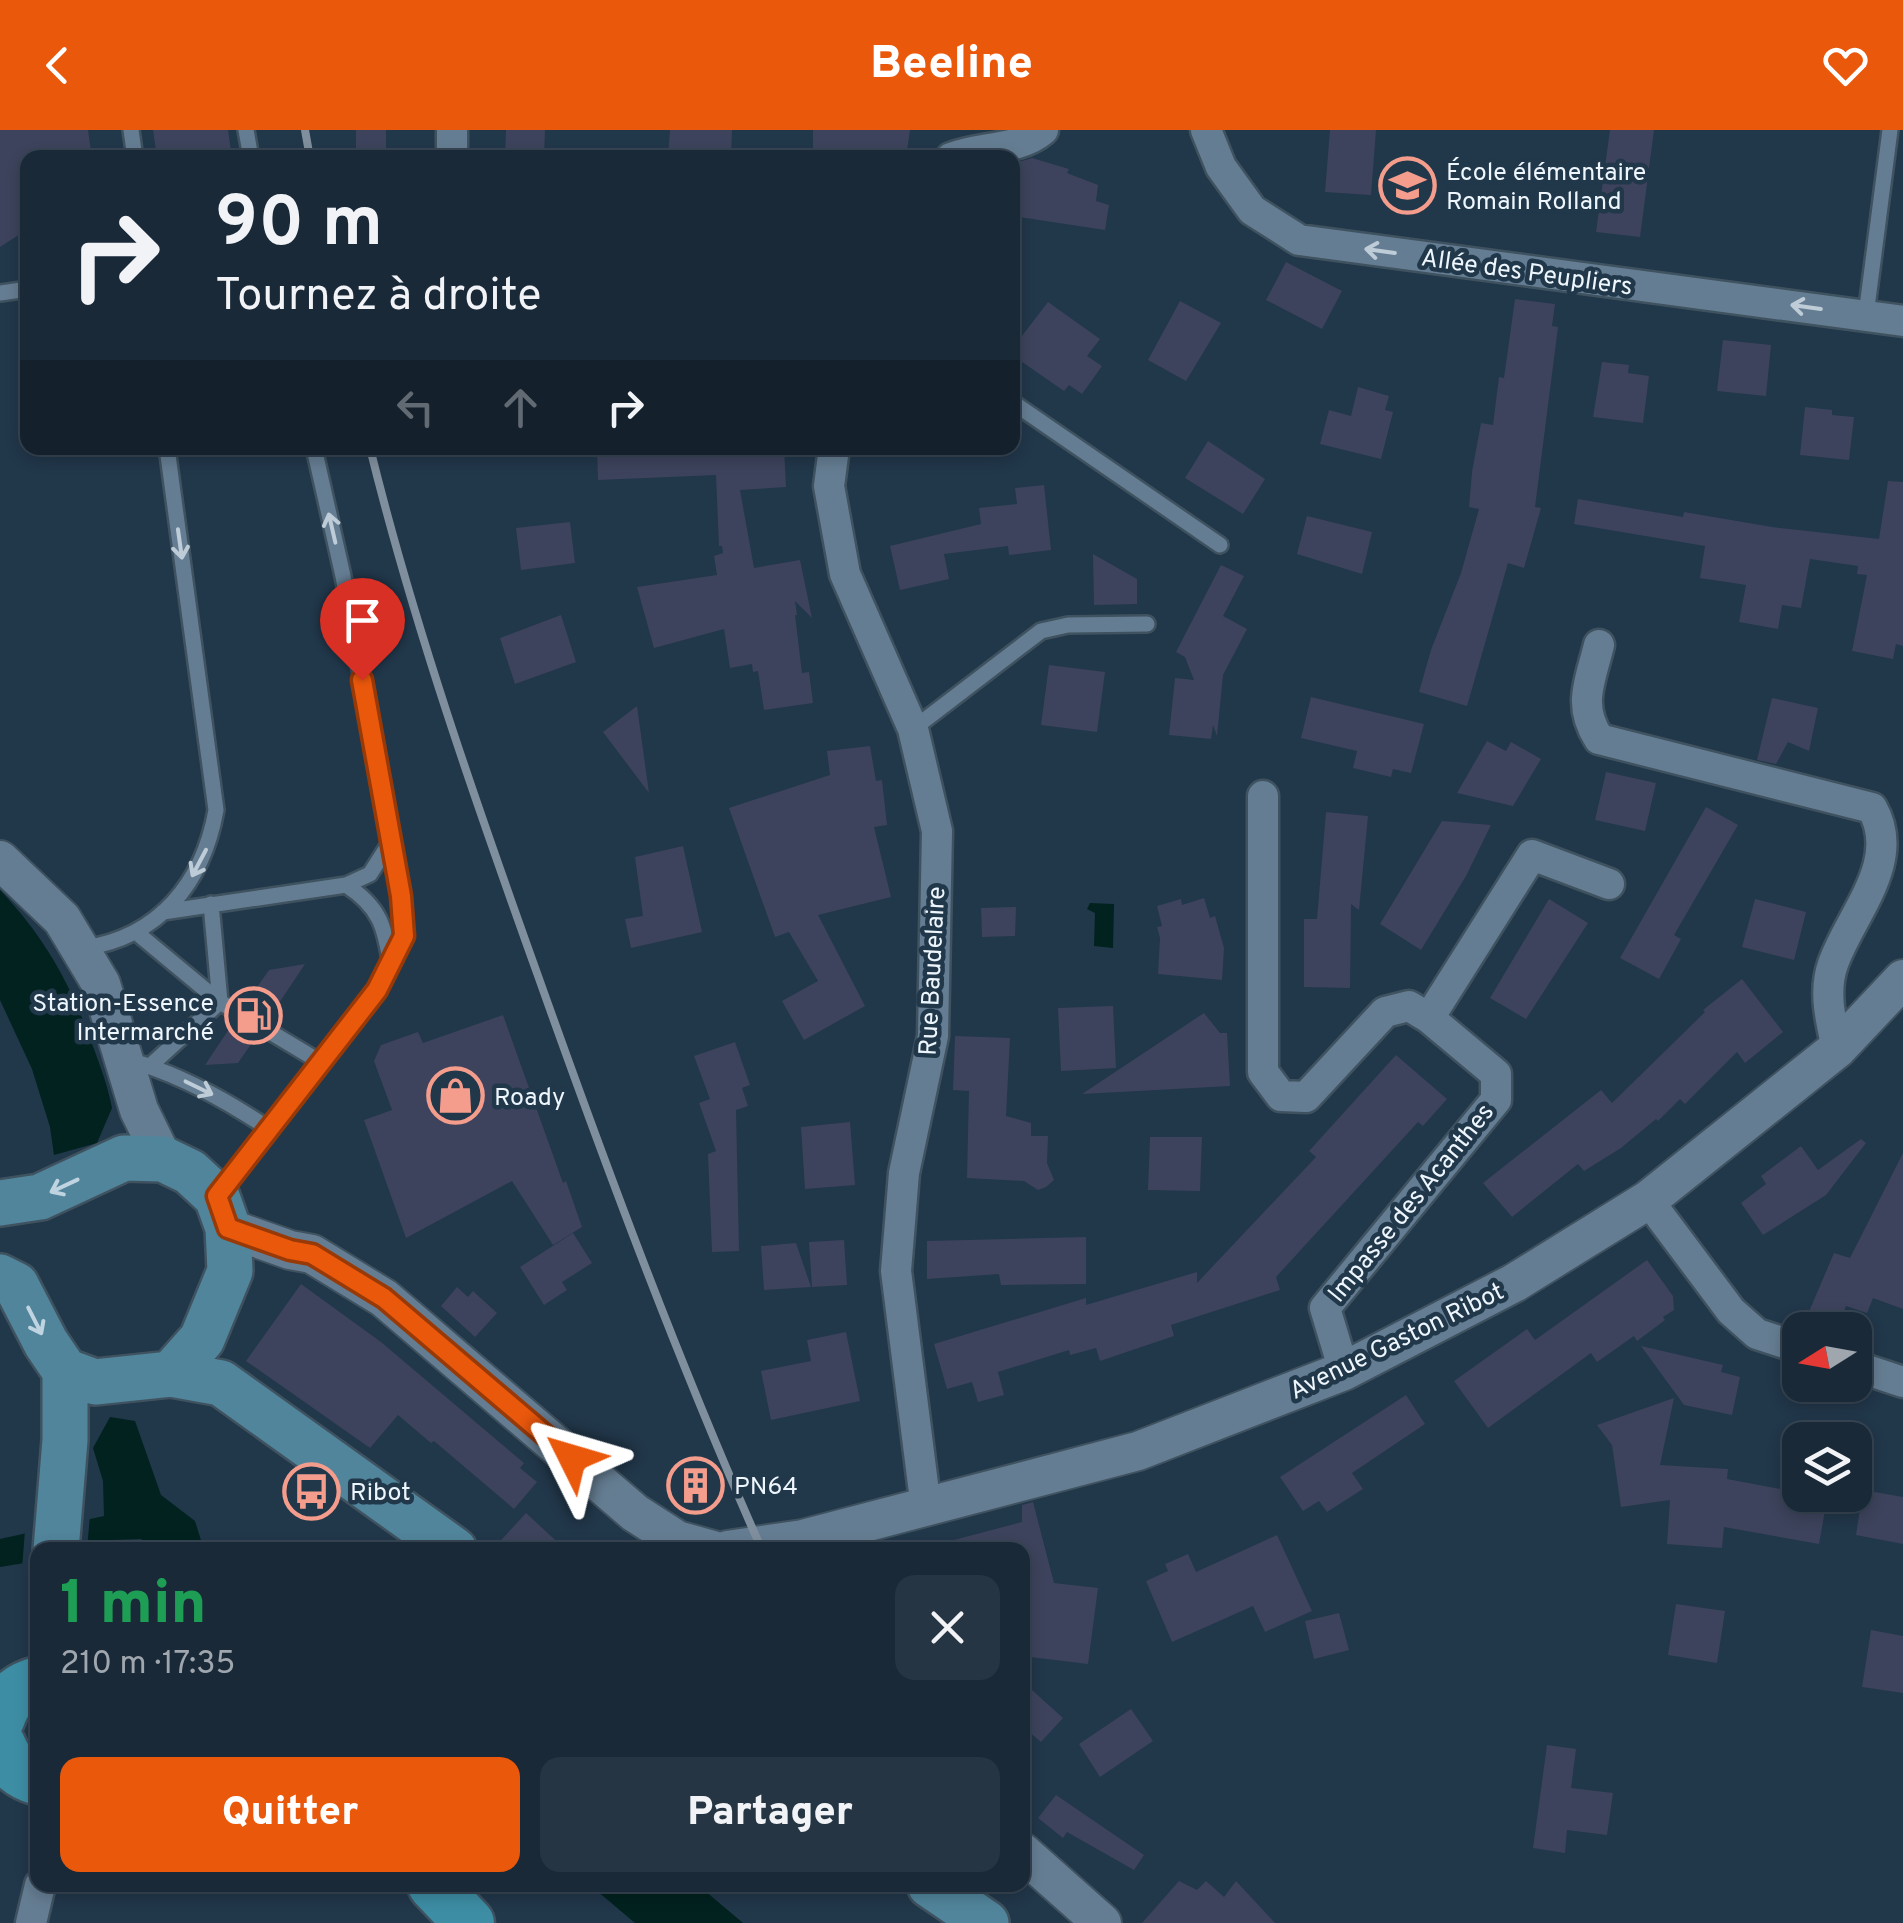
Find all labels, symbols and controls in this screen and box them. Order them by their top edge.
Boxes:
text: Beeline [870,37,1033,94]
icon: back [30,38,85,93]
icon: heart [1818,38,1873,93]
school or university icon: École élémentaire Romain Rolland [1377,155,1437,215]
place label: École élémentaire Romain Rolland [1446,157,1646,219]
text: 90 m [215,182,383,271]
icon: right [50,190,180,320]
one-way arrow [1364,241,1397,260]
street label: Allée des Peupliers [1419,243,1634,305]
text: Tournez à droite [215,269,542,326]
one-way arrow [1791,298,1823,316]
icon: left [388,380,443,435]
icon: ahead [493,380,548,435]
icon: right [598,380,653,435]
one-way arrow [322,512,340,544]
one-way arrow [172,527,190,560]
pin [320,578,405,681]
icon: arrive [335,593,390,648]
one-way arrow [189,848,208,878]
street label: Rue Baudelaire [914,886,954,1057]
fuel station icon: Station-Essence Intermarché [223,986,283,1046]
place label: Station-Essence Intermarché [32,989,214,1050]
shop icon: Roady [425,1066,485,1126]
one-way arrow [184,1079,214,1098]
place label: Roady [494,1083,565,1115]
street label: Impasse des Acanthes [1322,1098,1502,1310]
one-way arrow [49,1178,79,1196]
street label: Avenue Gaston Ribot [1285,1277,1510,1409]
one-way arrow [26,1306,45,1335]
north arrow [1782,1312,1872,1402]
map controls [1782,1312,1872,1512]
position arrow [520,1406,624,1510]
button: layers [1782,1422,1872,1512]
building icon: PN64 [665,1455,725,1515]
bus stop icon: Ribot [281,1461,341,1521]
place label: PN64 [734,1472,798,1504]
place label: Ribot [350,1478,411,1510]
text: 1 min [60,1569,207,1645]
button: close [895,1575,1000,1680]
text: 210 m · 17:35 [60,1645,235,1685]
button: Quitter [60,1757,520,1872]
button: Partager [540,1757,1000,1872]

